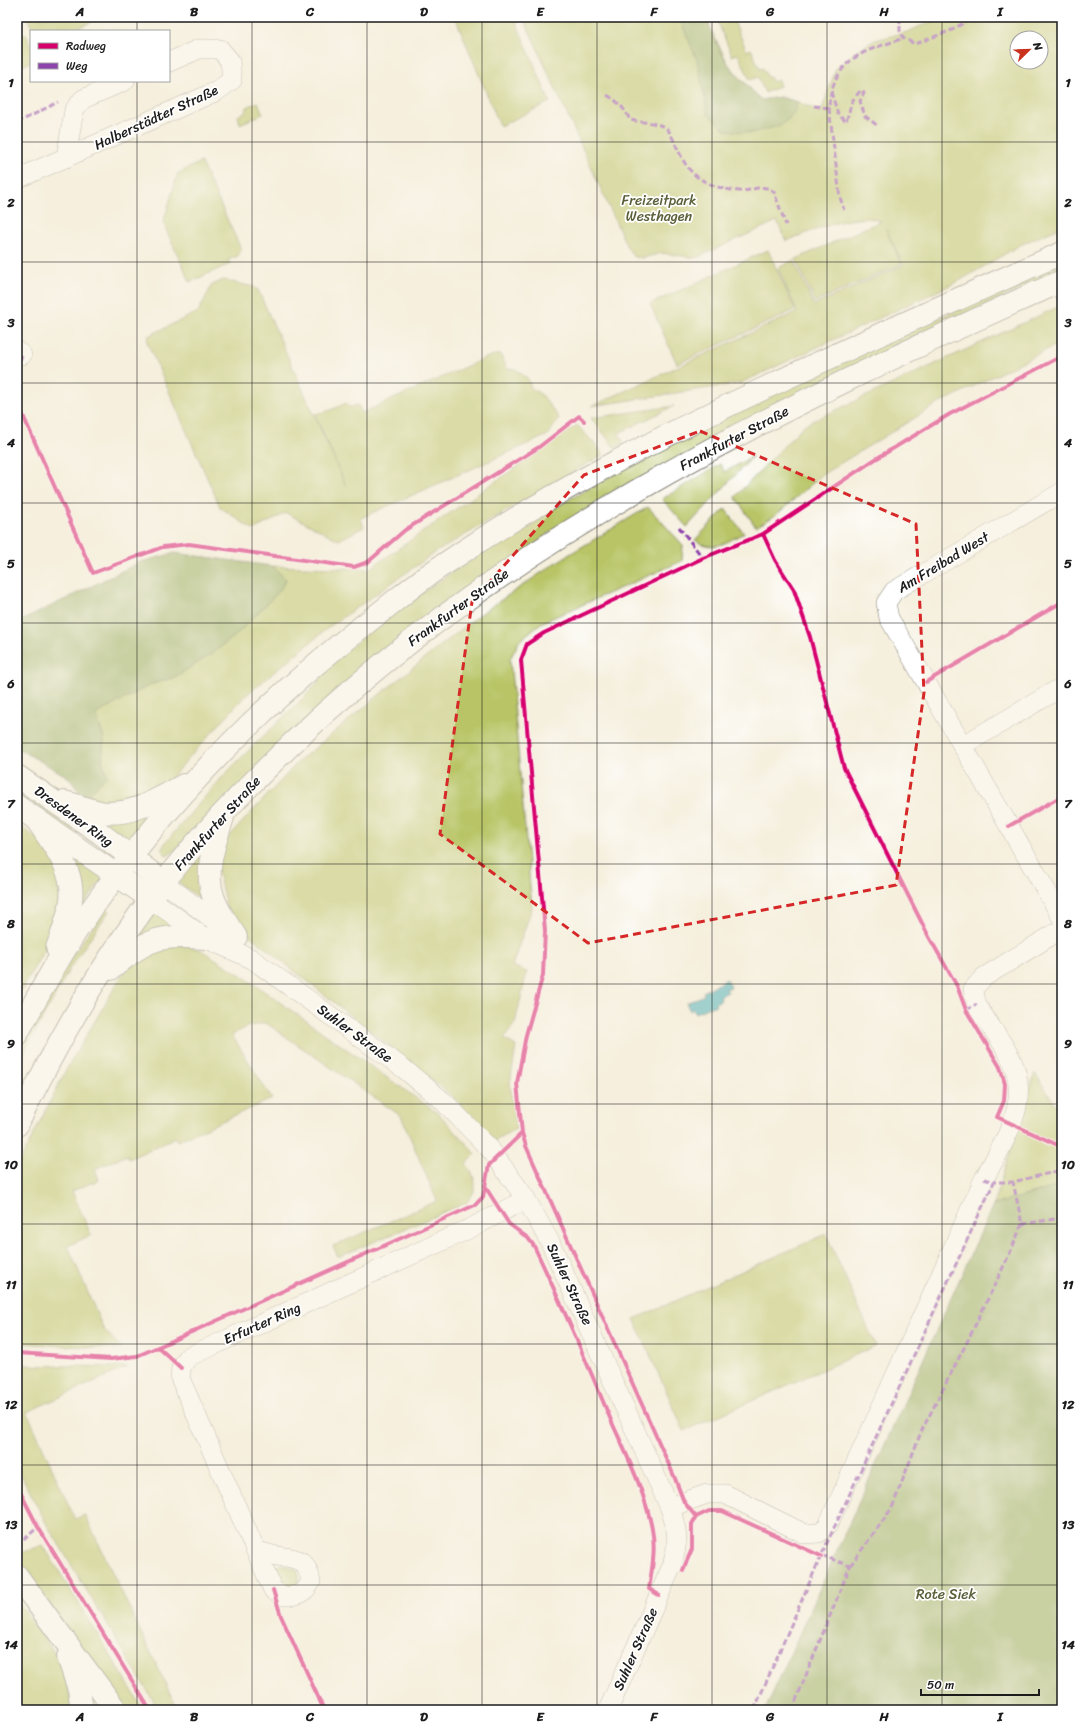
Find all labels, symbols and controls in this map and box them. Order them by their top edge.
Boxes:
text: A [75,0,84,23]
text: B [190,0,199,23]
text: C [305,0,315,23]
text: D [420,0,428,23]
text: E [536,0,545,23]
text: F [649,0,658,23]
text: G [765,0,775,23]
text: H [878,0,889,23]
text: I [996,0,1004,23]
legend [30,30,170,82]
north arrow [1009,30,1049,70]
text: Radweg [66,35,106,57]
text: N [1027,38,1048,54]
text: Weg [66,55,87,77]
text: 1 [8,71,14,94]
text: 1 [1065,71,1071,94]
street label: Halberstädter Straße [90,78,223,157]
park label: Freizeitpark Westhagen [622,188,696,229]
text: 2 [6,191,15,214]
text: 2 [1063,191,1072,214]
text: 3 [6,311,15,334]
text: 3 [1063,311,1072,334]
street label: Frankfurter Straße [675,399,794,478]
text: 4 [6,431,16,454]
text: 4 [1063,431,1073,454]
street label: Am Freibad West [892,524,995,600]
text: 5 [7,552,15,575]
text: 5 [1064,552,1072,575]
street label: Frankfurter Straße [402,562,515,653]
text: 6 [6,672,15,695]
text: 6 [1063,672,1072,695]
street label: Frankfurter Straße [168,770,267,877]
street label: Dresdener Ring [29,779,119,854]
text: 7 [7,792,16,815]
text: 7 [1064,792,1073,815]
text: 8 [6,912,15,935]
text: 8 [1063,912,1072,935]
street label: Suhler Straße [311,997,398,1070]
text: 9 [7,1032,15,1055]
text: 9 [1064,1032,1072,1055]
text: 10 [4,1153,18,1176]
text: 10 [1061,1153,1075,1176]
street label: Suhler Straße [539,1239,600,1330]
text: 11 [5,1273,17,1296]
text: 11 [1062,1273,1074,1296]
street label: Erfurter Ring [219,1295,305,1352]
text: 12 [4,1393,18,1416]
text: 12 [1061,1393,1075,1416]
text: 13 [5,1513,18,1536]
text: 13 [1062,1513,1075,1536]
park label: Rote Siek [916,1582,976,1607]
street label: Suhler Straße [606,1604,665,1695]
text: 14 [4,1633,19,1656]
text: 14 [1061,1633,1076,1656]
scale bar [921,1671,1039,1697]
text: 50 m [927,1674,954,1696]
text: A [75,1705,84,1727]
text: B [190,1705,199,1727]
text: C [305,1705,315,1727]
text: D [420,1705,428,1727]
text: E [536,1705,545,1727]
text: F [649,1705,658,1727]
text: G [765,1705,775,1727]
text: H [878,1705,889,1727]
text: I [996,1705,1004,1727]

